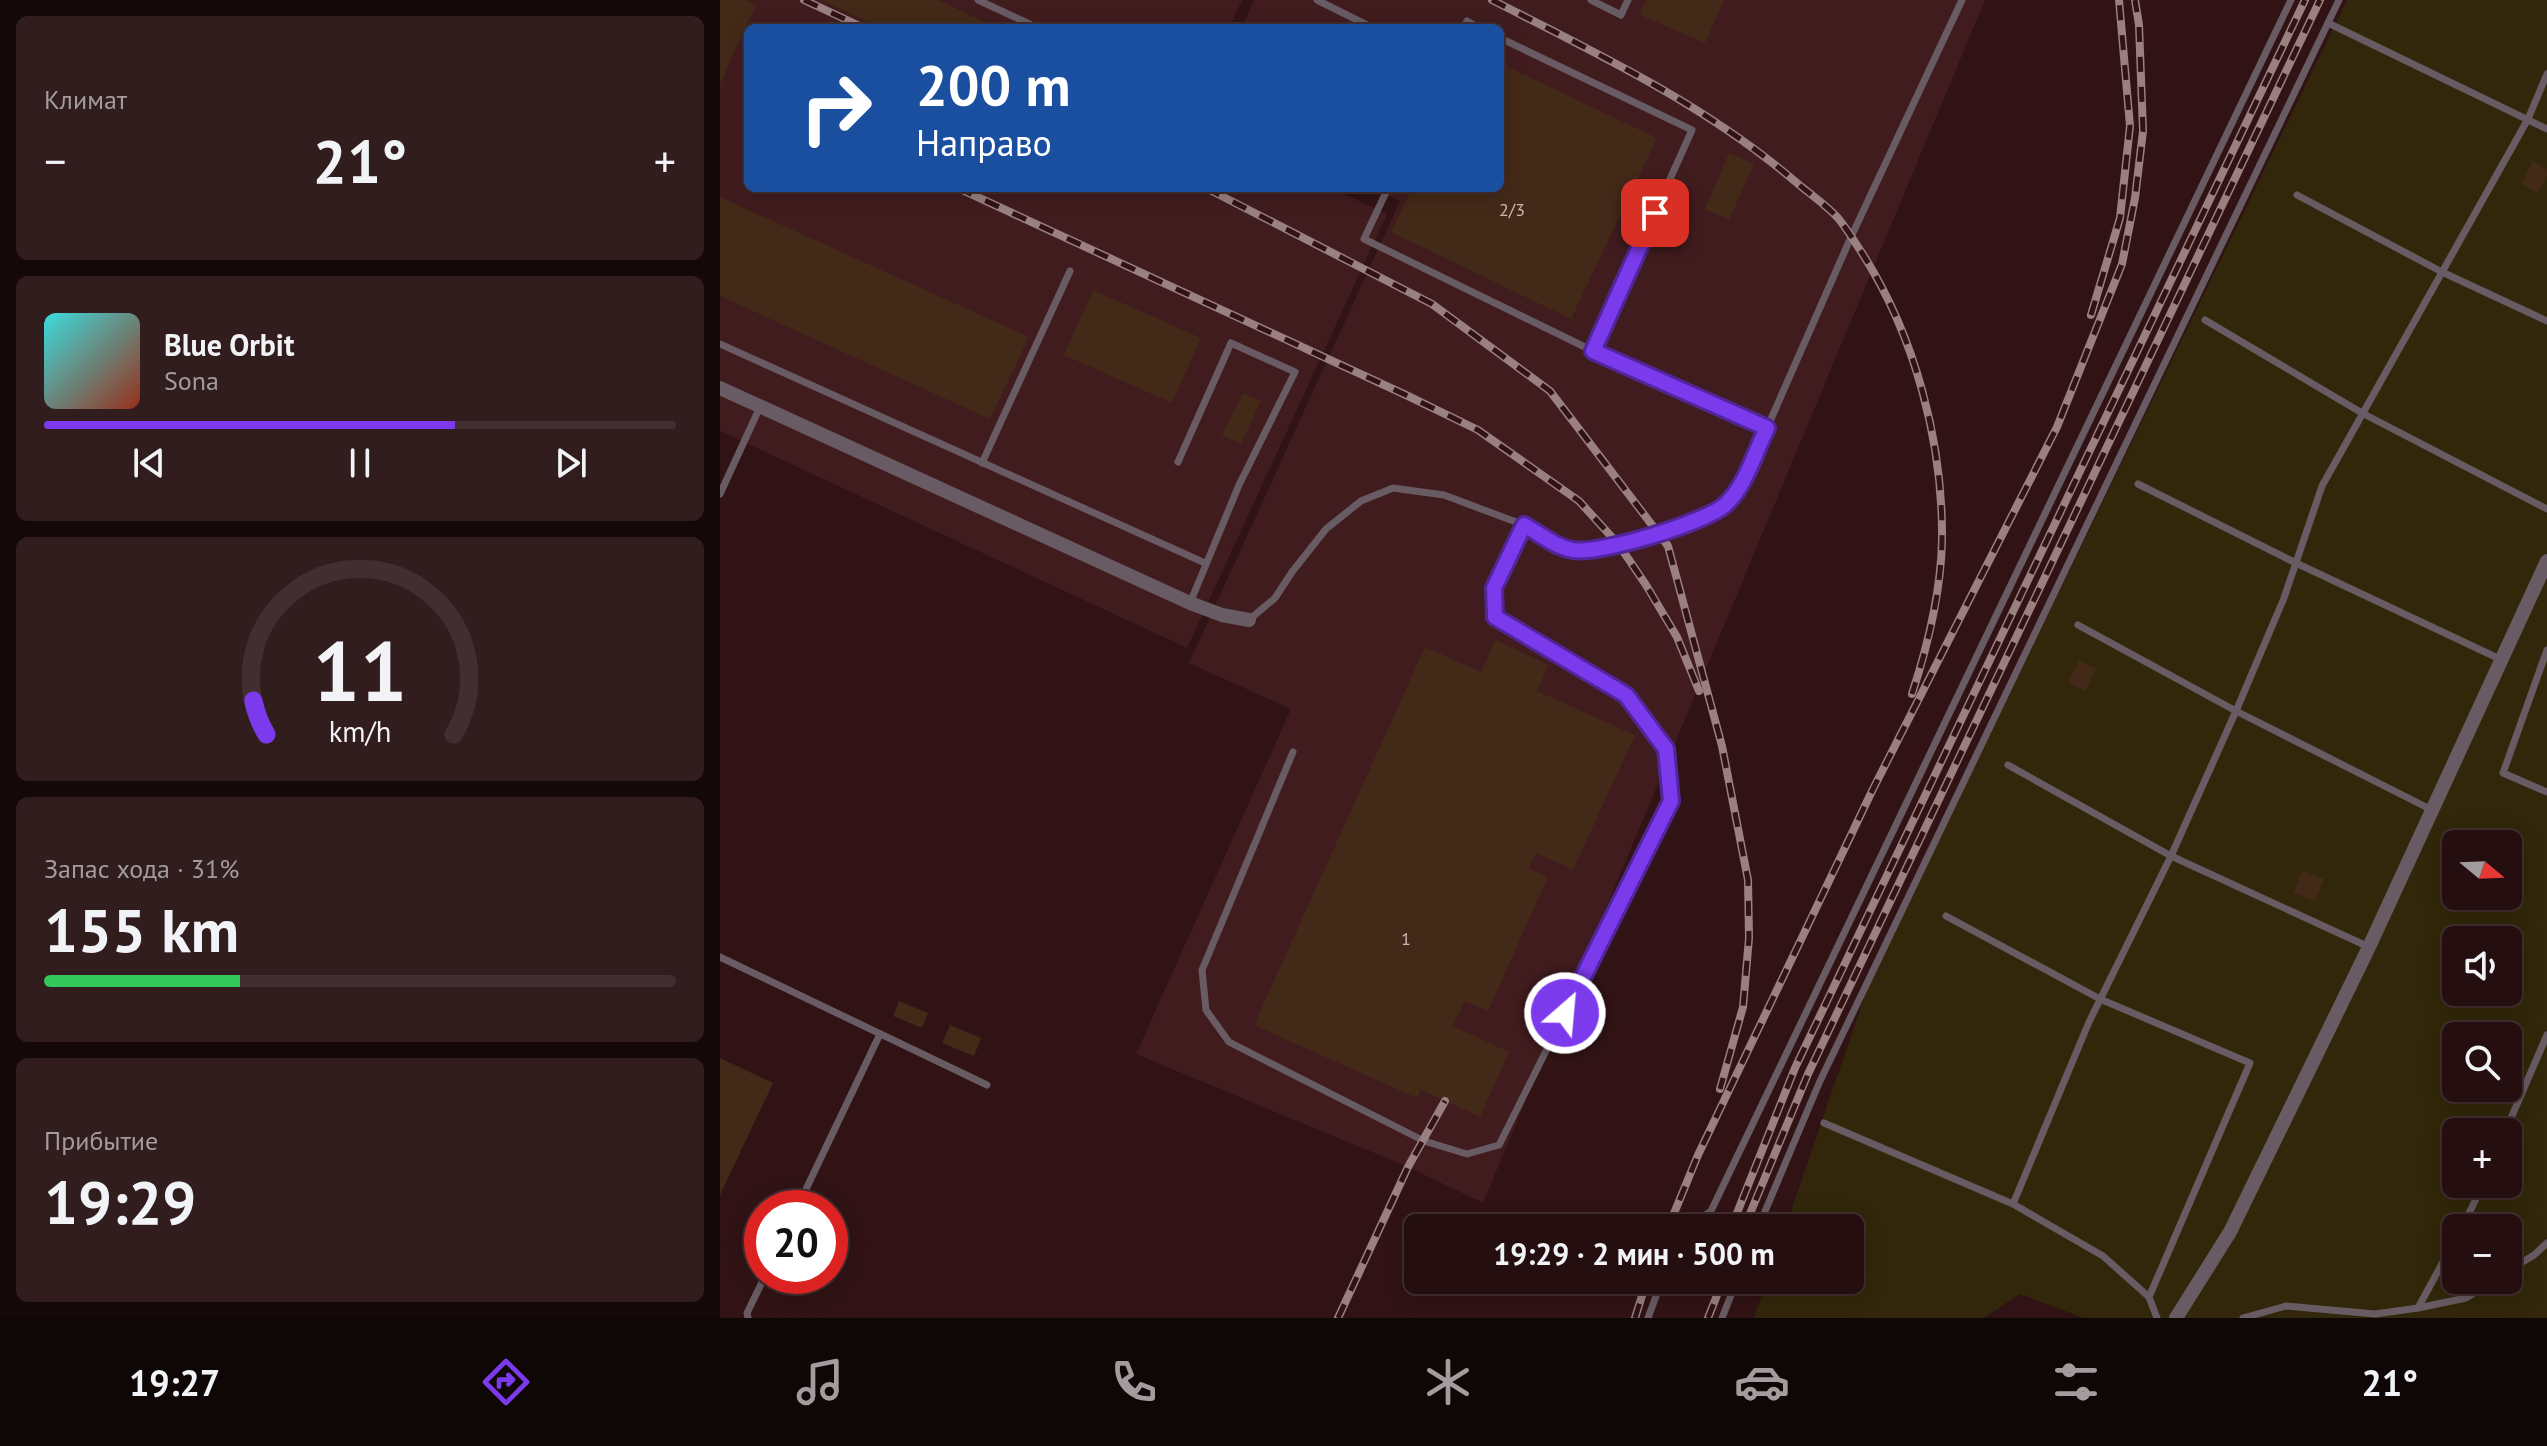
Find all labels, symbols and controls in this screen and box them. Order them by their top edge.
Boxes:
text: 200 m [916,49,1071,121]
icon: right [784,56,888,160]
text: Климат [44,83,127,116]
text: Направо [916,119,1052,166]
text: 21° [313,122,407,200]
text: − [44,132,66,189]
text: + [654,132,676,189]
pin [1621,179,1689,247]
icon: arrive [1633,191,1677,235]
house number: 2/3 [1499,198,1525,221]
text: Blue Orbit [164,325,294,364]
text: Sona [164,364,219,397]
icon: previous [127,441,171,485]
icon: pause [338,441,382,485]
icon: next [549,441,593,485]
text: 11 [313,616,407,724]
text: km/h [329,713,391,750]
north arrow [2442,830,2522,910]
map controls [2442,830,2522,1294]
text: Запас хода · 31% [44,852,239,885]
text: 155 km [44,891,239,969]
button: sound [2442,926,2522,1006]
house number: 1 [1401,927,1411,950]
position arrow [1523,971,1607,1055]
button: search [2442,1022,2522,1102]
button: + [2442,1118,2522,1198]
text: Прибытие [44,1124,158,1157]
text: 19:29 [44,1163,196,1241]
speed limit sign: 20 [744,1190,848,1294]
button: − [2442,1214,2522,1294]
text: 19:29 · 2 мин · 500 m [1493,1234,1775,1273]
icon: directions [478,1354,534,1410]
icon: music [792,1354,848,1410]
icon: phone [1106,1354,1162,1410]
icon: climate [1420,1354,1476,1410]
icon: car [1734,1354,1790,1410]
icon: filters [2048,1354,2104,1410]
text: 19:27 [129,1359,220,1406]
text: 21° [2361,1359,2418,1406]

